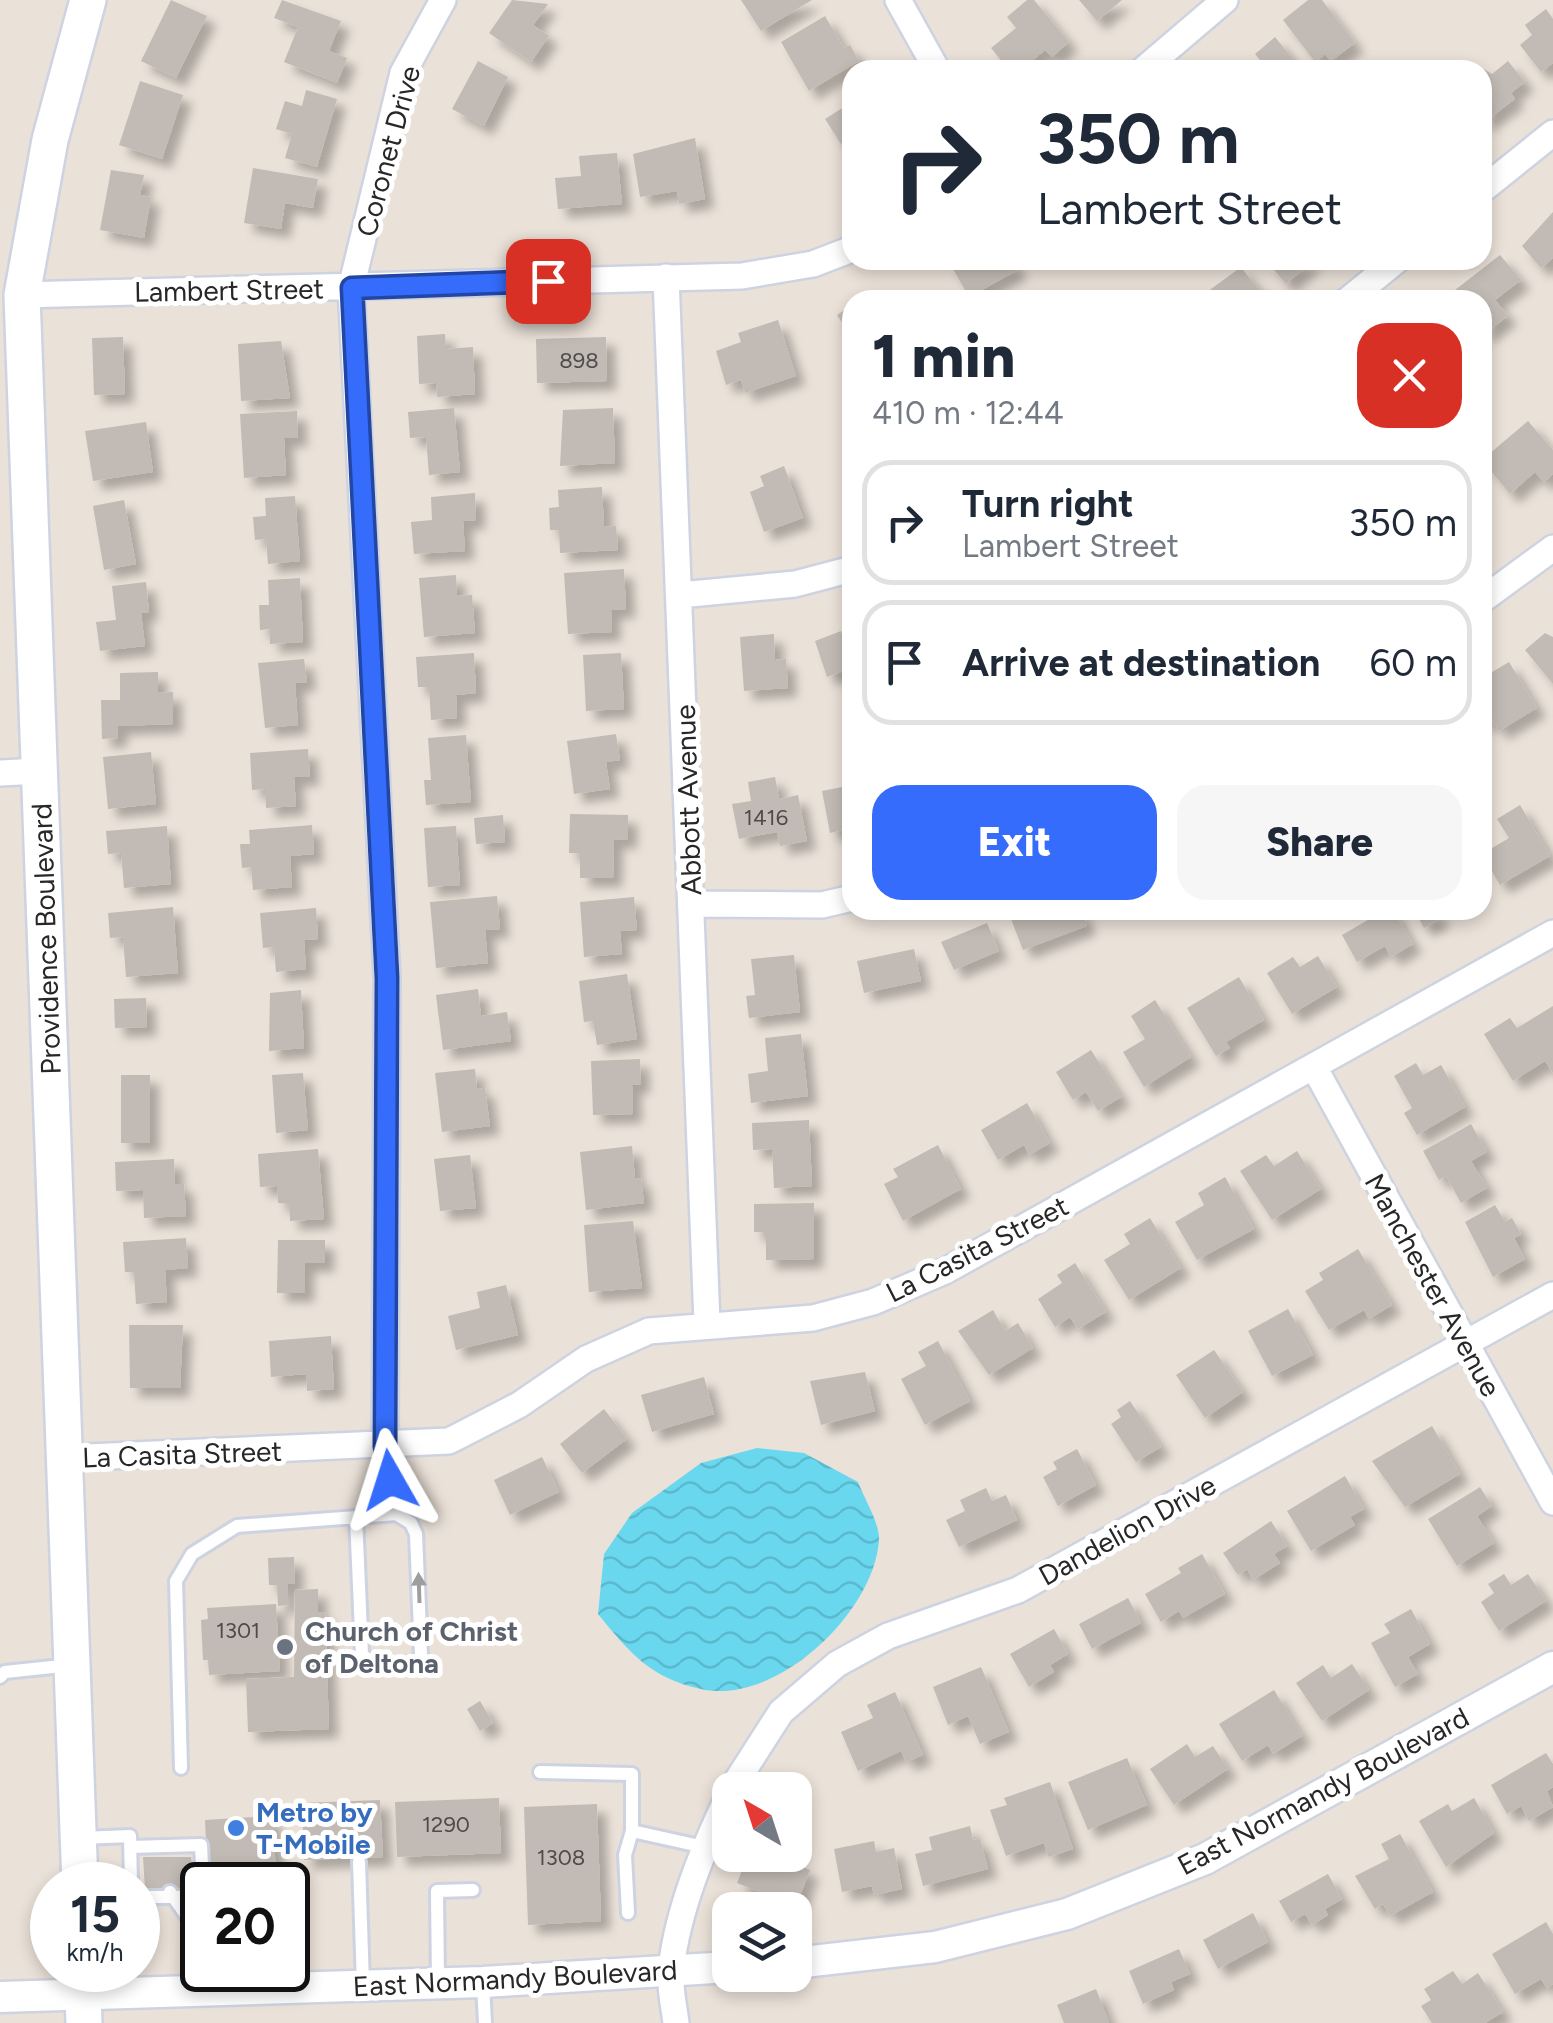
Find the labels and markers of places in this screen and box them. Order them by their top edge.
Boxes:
pin [506,239,591,324]
place label: Church of Christ of Deltona [305,1614,518,1680]
marker: Church of Christ of Deltona [274,1636,296,1658]
place label: Metro by T-Mobile [256,1795,373,1861]
marker: Metro by T-Mobile [225,1817,247,1839]

